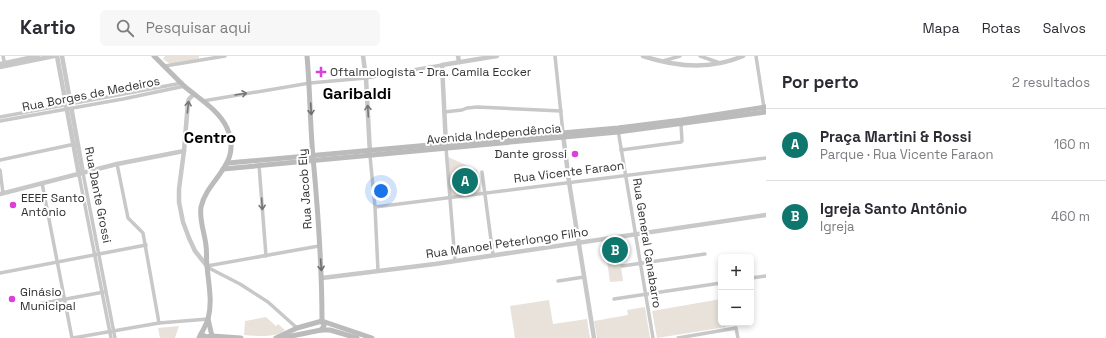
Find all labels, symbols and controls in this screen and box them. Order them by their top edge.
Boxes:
search box [100,10,380,46]
text: Kartio [20,15,76,40]
icon: search [114,17,136,39]
text: Pesquisar aqui [146,18,251,37]
text: Mapa [922,19,960,37]
text: Rotas [982,19,1021,37]
text: Salvos [1043,19,1086,37]
place label: Oftalmologista - Dra. Camila Eccker [330,64,532,80]
marker: Oftalmologista - Dra. Camila Eccker [315,66,327,78]
text: Por perto [782,71,859,93]
street label: Rua Borges de Medeiros [21,73,161,115]
text: 2 resultados [1012,74,1090,91]
district label: Garibaldi [323,83,391,104]
one-way arrow [234,90,247,98]
one-way arrow [184,101,192,114]
one-way arrow [307,102,314,115]
one-way arrow [364,105,372,118]
street label: Avenida Independência [426,120,562,148]
district label: Centro [184,127,236,148]
text: Praça Martini & Rossi [820,127,971,146]
text: A [791,136,799,153]
text: 160 m [1054,136,1090,153]
street label: Rua Dante Grossi [81,146,115,245]
place label: Dante grossi [494,146,567,162]
text: Parque · Rua Vicente Faraon [820,146,993,163]
street label: Rua Jacob Ely [294,148,316,230]
marker: Dante grossi [570,149,580,159]
street label: Rua Vicente Faraon [513,157,625,187]
pin: A [452,166,478,196]
street label: Rua General Canabarro [629,177,665,309]
your location [371,181,391,201]
place label: EEEF Santo Antônio [21,190,85,220]
one-way arrow [258,197,265,210]
text: Igreja Santo Antônio [820,199,967,218]
marker: EEEF Santo Antônio [8,200,18,210]
text: B [791,208,799,225]
text: 460 m [1051,208,1090,225]
text: Igreja [820,218,855,235]
street label: Rua Manoel Peterlongo Filho [425,224,589,262]
pin: B [602,235,628,265]
map controls [718,254,754,326]
button: + [718,254,754,290]
one-way arrow [317,258,324,271]
place label: Ginásio Municipal [20,284,76,314]
button: − [718,290,754,326]
marker: Ginásio Municipal [7,294,17,304]

